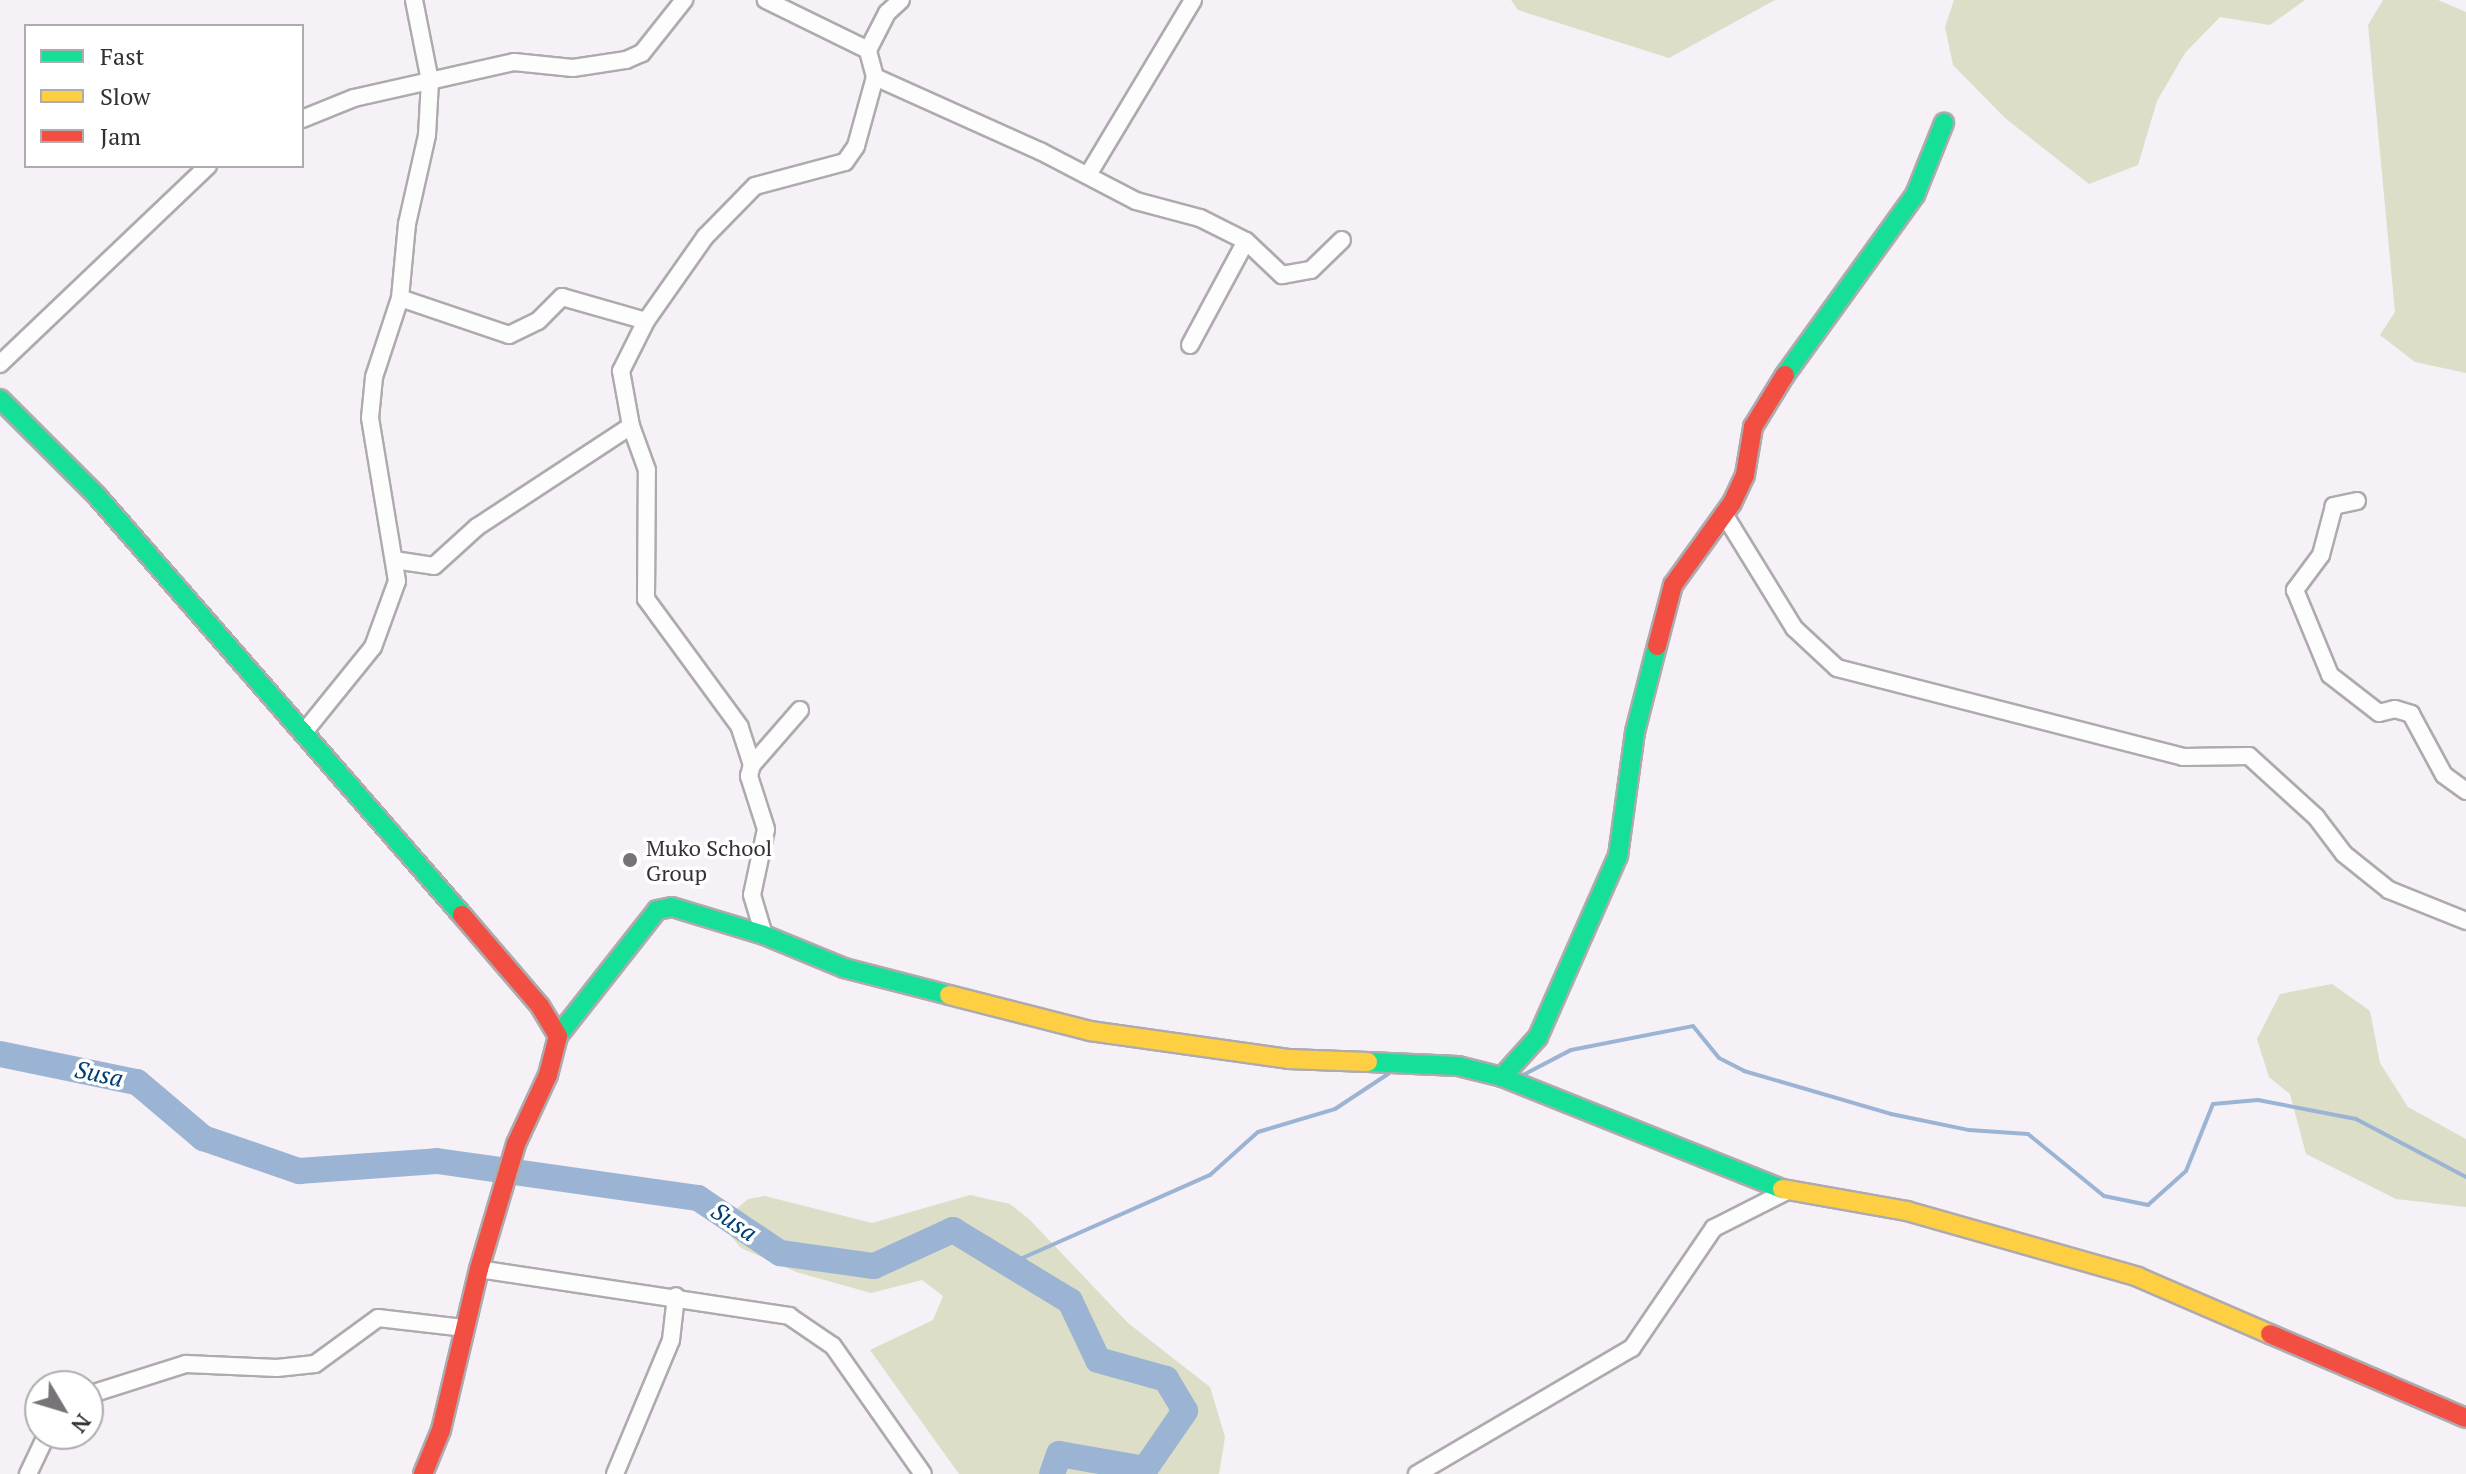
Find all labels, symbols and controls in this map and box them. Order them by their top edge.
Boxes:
legend [24,24,304,168]
text: Fast [100,40,144,72]
text: Slow [100,80,151,112]
text: Jam [100,120,141,152]
place label: Muko School Group [646,834,772,886]
marker: Muko School Group [621,851,639,869]
water label: Susa [72,1055,126,1093]
water label: Susa [706,1196,762,1248]
north arrow [24,1370,104,1450]
text: N [65,1408,98,1439]

